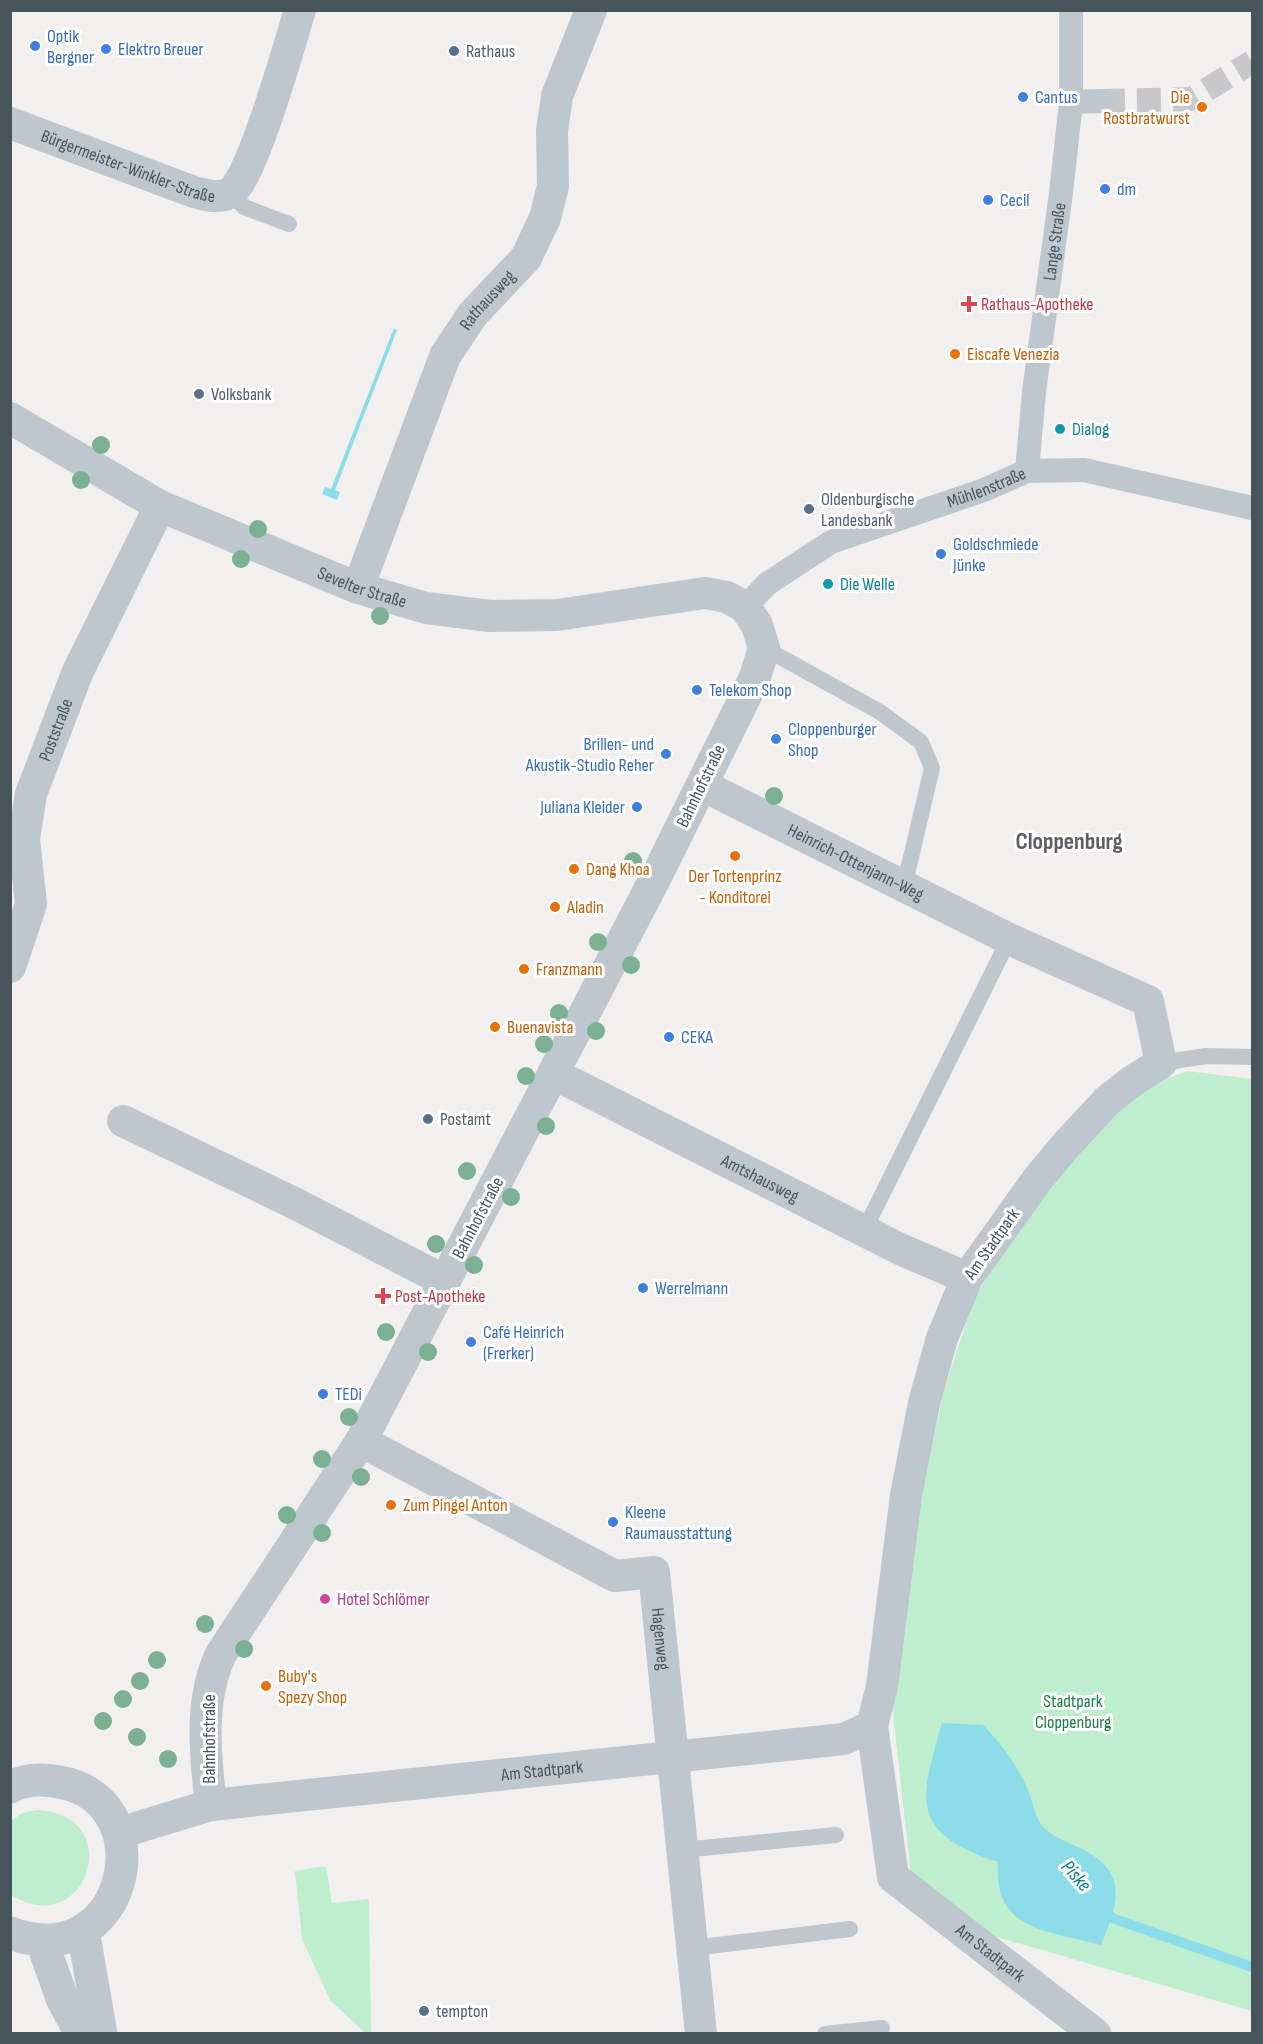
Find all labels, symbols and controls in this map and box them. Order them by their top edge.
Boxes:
place label: Optik Bergner [47,26,94,68]
marker: Optik Bergner [28,39,42,53]
place label: Elektro Breuer [118,39,204,60]
place label: Rathaus [466,41,515,62]
marker: Elektro Breuer [99,42,113,56]
marker: Rathaus [447,44,461,58]
place label: Cantus [1035,87,1078,108]
place label: Die Rostbratwurst [1103,87,1191,129]
marker: Cantus [1016,90,1030,104]
marker: Die Rostbratwurst [1195,100,1209,114]
street label: Bürgermeister-Winkler-Straße [38,125,216,207]
place label: dm [1117,179,1136,200]
marker: dm [1098,182,1112,196]
place label: Cecil [1000,190,1030,211]
marker: Cecil [981,193,995,207]
street label: Lange Straße [1039,201,1070,282]
street label: Rathausweg [455,266,520,334]
place label: Rathaus-Apotheke [981,294,1094,315]
marker: Rathaus-Apotheke [962,297,976,311]
place label: Eiscafe Venezia [967,344,1060,365]
marker: Eiscafe Venezia [948,347,962,361]
place label: Volksbank [211,384,272,405]
marker: Volksbank [192,387,206,401]
place label: Dialog [1072,419,1109,440]
marker: Dialog [1053,422,1067,436]
street label: Mühlenstraße [944,462,1029,512]
place label: Oldenburgische Landesbank [821,489,914,531]
marker: Oldenburgische Landesbank [802,502,816,516]
place label: Goldschmiede Jünke [952,534,1039,576]
marker: Goldschmiede Jünke [934,547,948,561]
street label: Sevelter Straße [315,562,409,612]
place label: Die Welle [840,574,895,595]
marker: Die Welle [821,577,835,591]
place label: Telekom Shop [709,680,792,701]
marker: Telekom Shop [690,683,704,697]
street label: Poststraße [34,695,77,764]
place label: Cloppenburger Shop [788,719,877,761]
marker: Cloppenburger Shop [769,732,783,746]
place label: Brillen- und Akustik-Studio Reher [525,734,654,776]
street label: Bahnhofstraße [672,741,730,831]
marker: Brillen- und Akustik-Studio Reher [659,747,673,761]
place label: Juliana Kleider [539,797,625,818]
marker: Juliana Kleider [630,800,644,814]
street label: Heinrich-Ottenjann-Weg [784,819,927,905]
district label: Cloppenburg [1015,827,1123,856]
marker: Der Tortenprinz - Konditorei [728,849,742,863]
place label: Dang Khoa [586,859,650,880]
marker: Dang Khoa [567,862,581,876]
place label: Der Tortenprinz - Konditorei [688,866,782,908]
place label: Aladin [566,897,604,918]
marker: Aladin [548,900,562,914]
place label: Franzmann [536,959,603,980]
marker: Franzmann [517,962,531,976]
place label: Buenavista [507,1017,573,1038]
marker: Buenavista [488,1020,502,1034]
place label: CEKA [681,1027,713,1048]
marker: CEKA [662,1030,676,1044]
place label: Postamt [440,1109,492,1130]
marker: Postamt [421,1112,435,1126]
street label: Amtshausweg [717,1149,803,1207]
street label: Bahnhofstraße [448,1174,508,1262]
street label: Am Stadtpark [959,1204,1024,1284]
place label: Werrelmann [655,1278,728,1299]
marker: Werrelmann [636,1281,650,1295]
place label: Post-Apotheke [395,1286,486,1307]
marker: Post-Apotheke [376,1289,390,1303]
place label: Café Heinrich (Frerker) [483,1322,564,1364]
marker: Café Heinrich (Frerker) [464,1335,478,1349]
place label: TEDi [335,1384,362,1405]
marker: TEDi [316,1387,330,1401]
place label: Zum Pingel Anton [403,1495,508,1516]
marker: Zum Pingel Anton [384,1498,398,1512]
place label: Kleene Raumausstattung [625,1502,732,1544]
marker: Kleene Raumausstattung [606,1515,620,1529]
place label: Hotel Schlömer [337,1589,430,1610]
marker: Hotel Schlömer [318,1592,332,1606]
street label: Hagenweg [647,1607,674,1671]
place label: Buby's Spezy Shop [278,1666,347,1708]
marker: Buby's Spezy Shop [259,1679,273,1693]
park label: Stadtpark Cloppenburg [1035,1691,1111,1733]
street label: Bahnhofstraße [199,1694,220,1784]
street label: Am Stadtpark [499,1756,584,1785]
water label: Piske [1056,1855,1096,1897]
street label: Am Stadtpark [951,1919,1029,1986]
place label: tempton [436,2001,488,2022]
marker: tempton [417,2004,431,2018]

